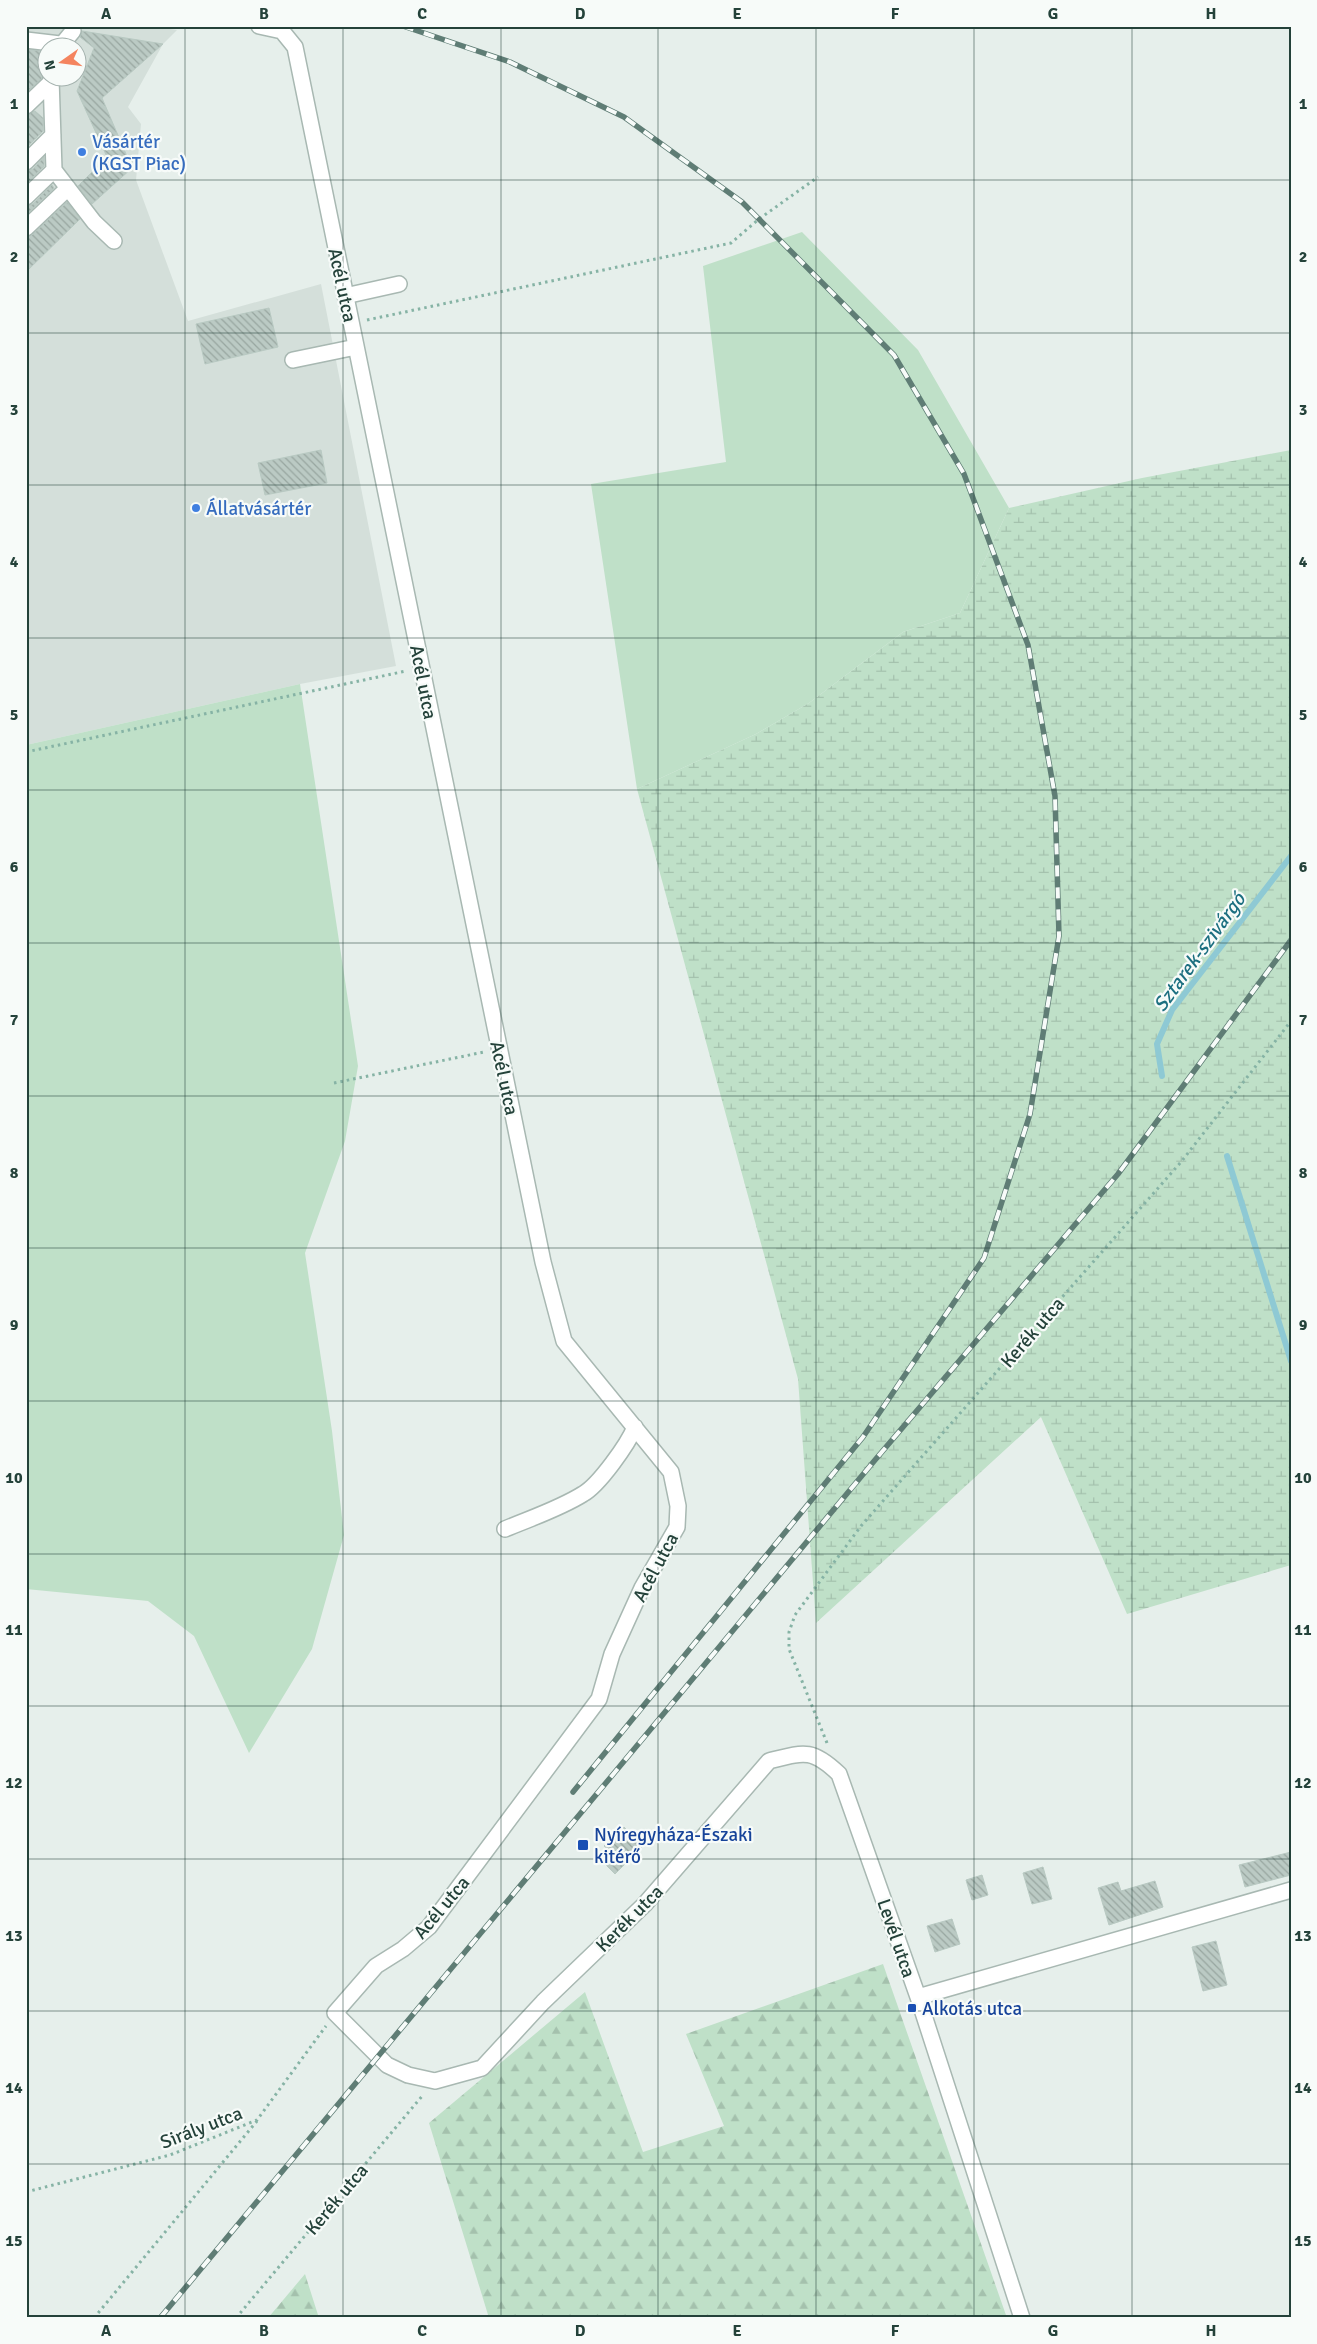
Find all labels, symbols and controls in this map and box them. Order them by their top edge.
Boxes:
text: A [101,4,112,24]
text: B [259,4,269,24]
text: C [417,4,427,24]
text: D [575,4,586,24]
text: E [732,4,742,24]
text: F [891,4,900,24]
text: G [1048,4,1058,24]
text: H [1206,4,1216,24]
north arrow [38,38,88,88]
text: N [40,58,59,72]
text: 1 [10,94,19,114]
text: 1 [1299,94,1308,114]
place label: Vásártér (KGST Piac) [92,130,186,176]
marker: Vásártér (KGST Piac) [76,146,88,158]
street label: Acél utca [322,246,362,324]
text: 2 [10,247,18,267]
text: 2 [1299,247,1307,267]
text: 3 [10,400,18,420]
text: 3 [1299,400,1307,420]
place label: Állatvásártér [206,497,311,521]
marker: Állatvásártér [190,502,202,514]
text: 4 [10,552,19,572]
text: 4 [1299,552,1308,572]
street label: Acél utca [404,643,442,721]
text: 5 [10,705,18,725]
text: 5 [1299,705,1307,725]
text: 6 [10,857,19,877]
text: 6 [1299,857,1308,877]
water label: Sztarek-szivárgó [1148,887,1252,1017]
text: 7 [10,1010,19,1030]
text: 7 [1299,1010,1308,1030]
street label: Acél utca [484,1039,524,1117]
text: 8 [10,1163,19,1183]
text: 8 [1299,1163,1308,1183]
street label: Kerék utca [996,1292,1070,1373]
text: 9 [10,1315,19,1335]
text: 9 [1299,1315,1308,1335]
text: 10 [5,1468,23,1488]
text: 10 [1294,1468,1312,1488]
street label: Acél utca [628,1529,684,1606]
text: 11 [5,1620,23,1640]
text: 11 [1294,1620,1312,1640]
text: 12 [5,1773,23,1793]
text: 12 [1294,1773,1312,1793]
place label: Nyíregyháza-Északi kitérő [594,1823,753,1869]
marker: Nyíregyháza-Északi kitérő [576,1838,590,1852]
street label: Acél utca [408,1871,475,1944]
street label: Kerék utca [591,1880,669,1958]
street label: Levél utca [871,1896,921,1981]
text: 13 [5,1926,23,1946]
text: 13 [1294,1926,1312,1946]
place label: Alkotás utca [922,1997,1022,2021]
marker: Alkotás utca [906,2002,918,2014]
text: 14 [5,2078,23,2098]
text: 14 [1294,2078,1312,2098]
street label: Sirály utca [157,2101,246,2155]
street label: Kerék utca [300,2159,374,2240]
text: 15 [5,2231,23,2251]
text: 15 [1294,2231,1312,2251]
text: A [101,2321,112,2341]
text: B [259,2321,269,2341]
text: C [417,2321,427,2341]
text: D [575,2321,586,2341]
text: E [732,2321,742,2341]
text: F [891,2321,900,2341]
text: G [1048,2321,1058,2341]
text: H [1206,2321,1216,2341]

